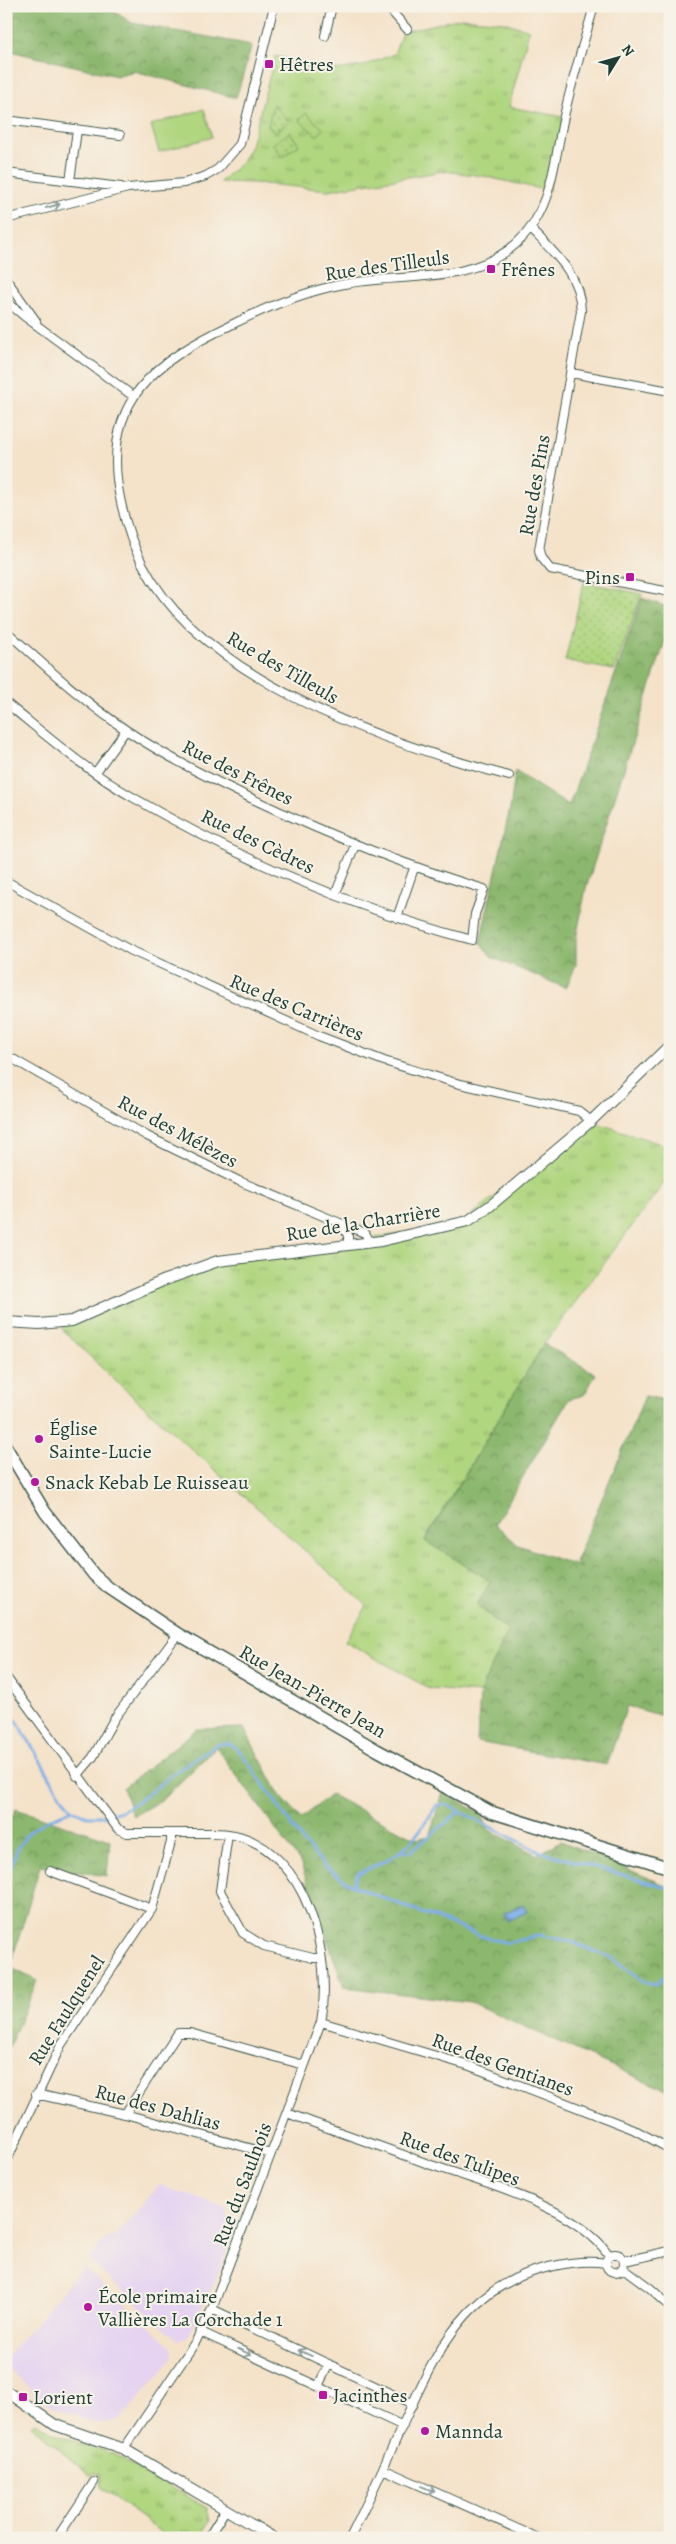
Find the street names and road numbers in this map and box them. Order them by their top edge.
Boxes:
street label: Rue des Tilleuls [323,243,451,288]
street label: Rue des Pins [512,432,557,538]
street label: Rue des Tilleuls [222,624,344,710]
street label: Rue des Frênes [178,733,298,812]
street label: Rue des Cèdres [196,802,319,881]
street label: Rue des Carrières [226,967,368,1048]
street label: Rue des Mélèzes [113,1088,243,1174]
street label: Rue de la Charrière [284,1197,442,1248]
street label: Rue Jean-Pierre Jean [234,1638,391,1745]
street label: Rue Faulquenel [22,1950,111,2070]
street label: Rue des Gentianes [428,2026,578,2103]
street label: Rue des Dahlias [92,2078,224,2137]
street label: Rue du Saulnois [206,2118,278,2250]
street label: Rue des Tulipes [396,2124,524,2193]

